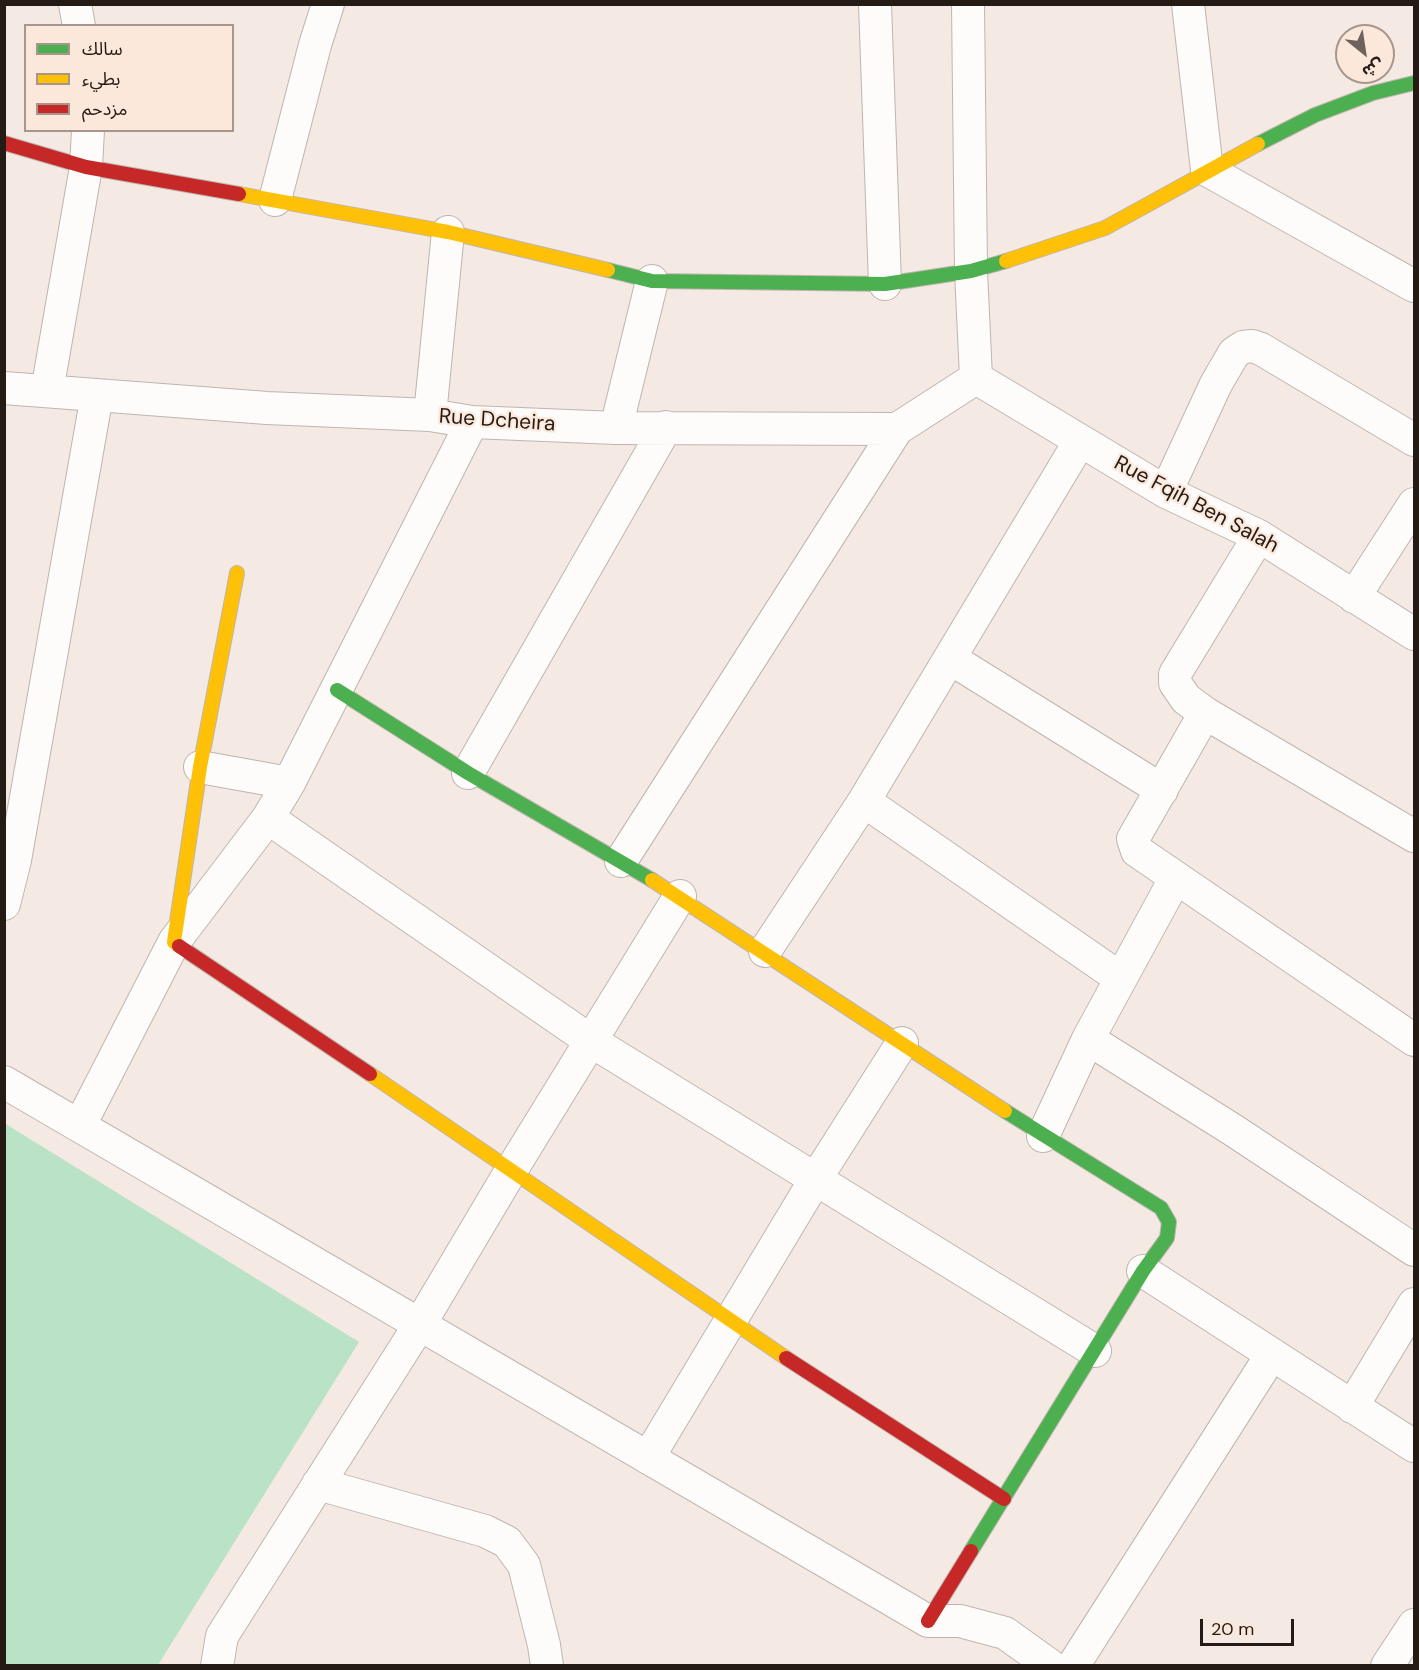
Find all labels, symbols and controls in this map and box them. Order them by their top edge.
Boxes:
legend [24,24,234,132]
north arrow [1335,24,1395,84]
text: سالك [82,37,123,61]
text: ش [1359,54,1388,83]
text: بطيء [82,67,120,91]
text: مزدحم [82,97,127,121]
street label: Rue Dcheira [438,404,556,438]
street label: Rue Fqih Ben Salah [1109,451,1283,559]
scale bar [1203,1607,1298,1645]
text: 20 m [1211,1617,1254,1641]

